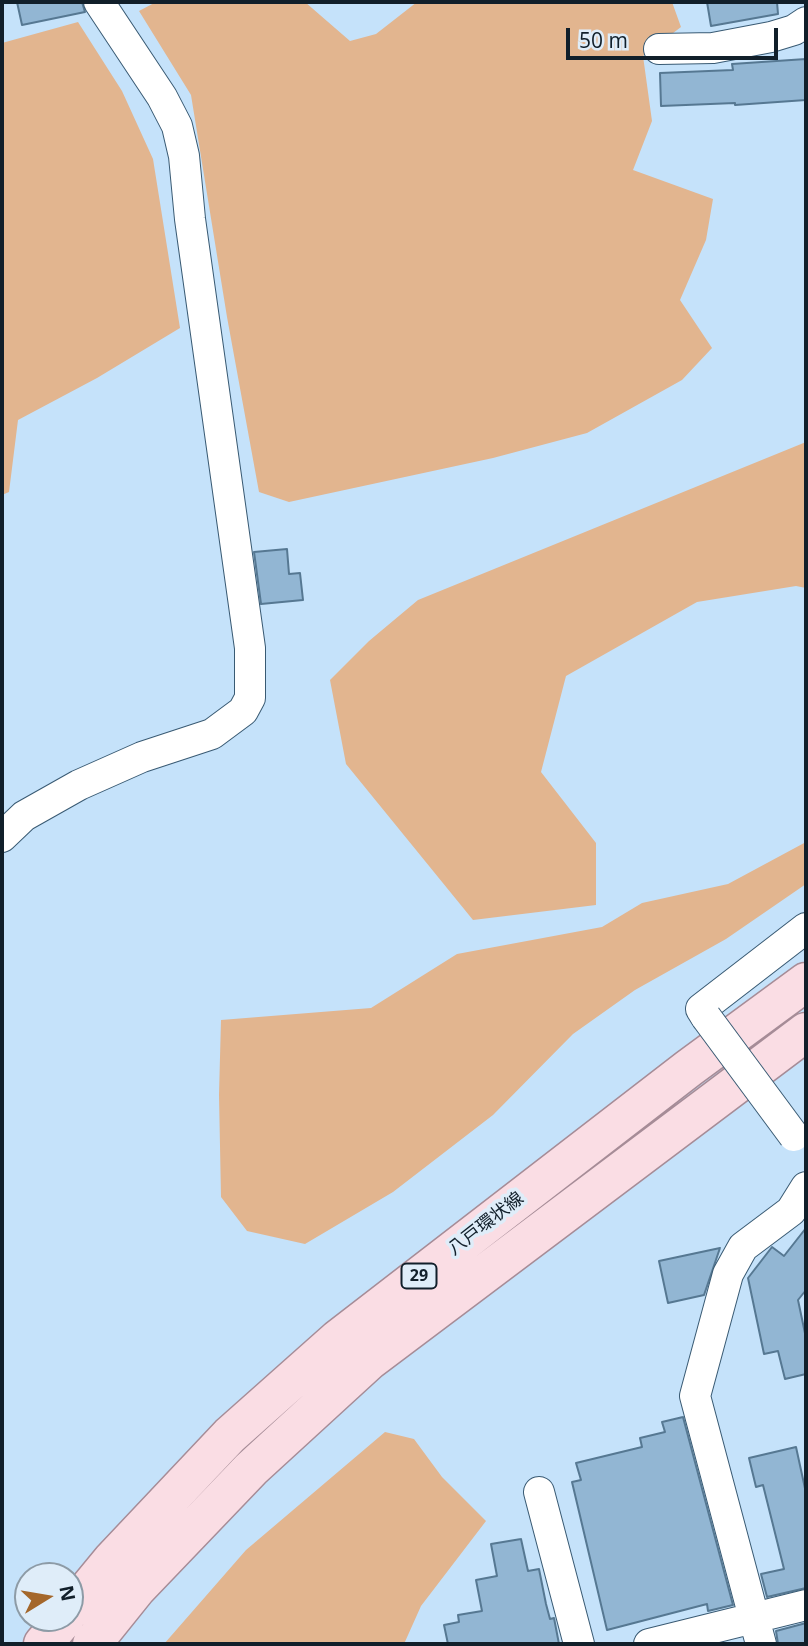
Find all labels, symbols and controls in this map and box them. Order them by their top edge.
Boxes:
scale bar [570,14,782,58]
text: 50 m [579,26,628,54]
street label: 八戸環状線 [444,1188,528,1260]
road number: 29 [402,1264,436,1288]
north arrow [14,1562,84,1632]
text: N [53,1583,82,1603]

